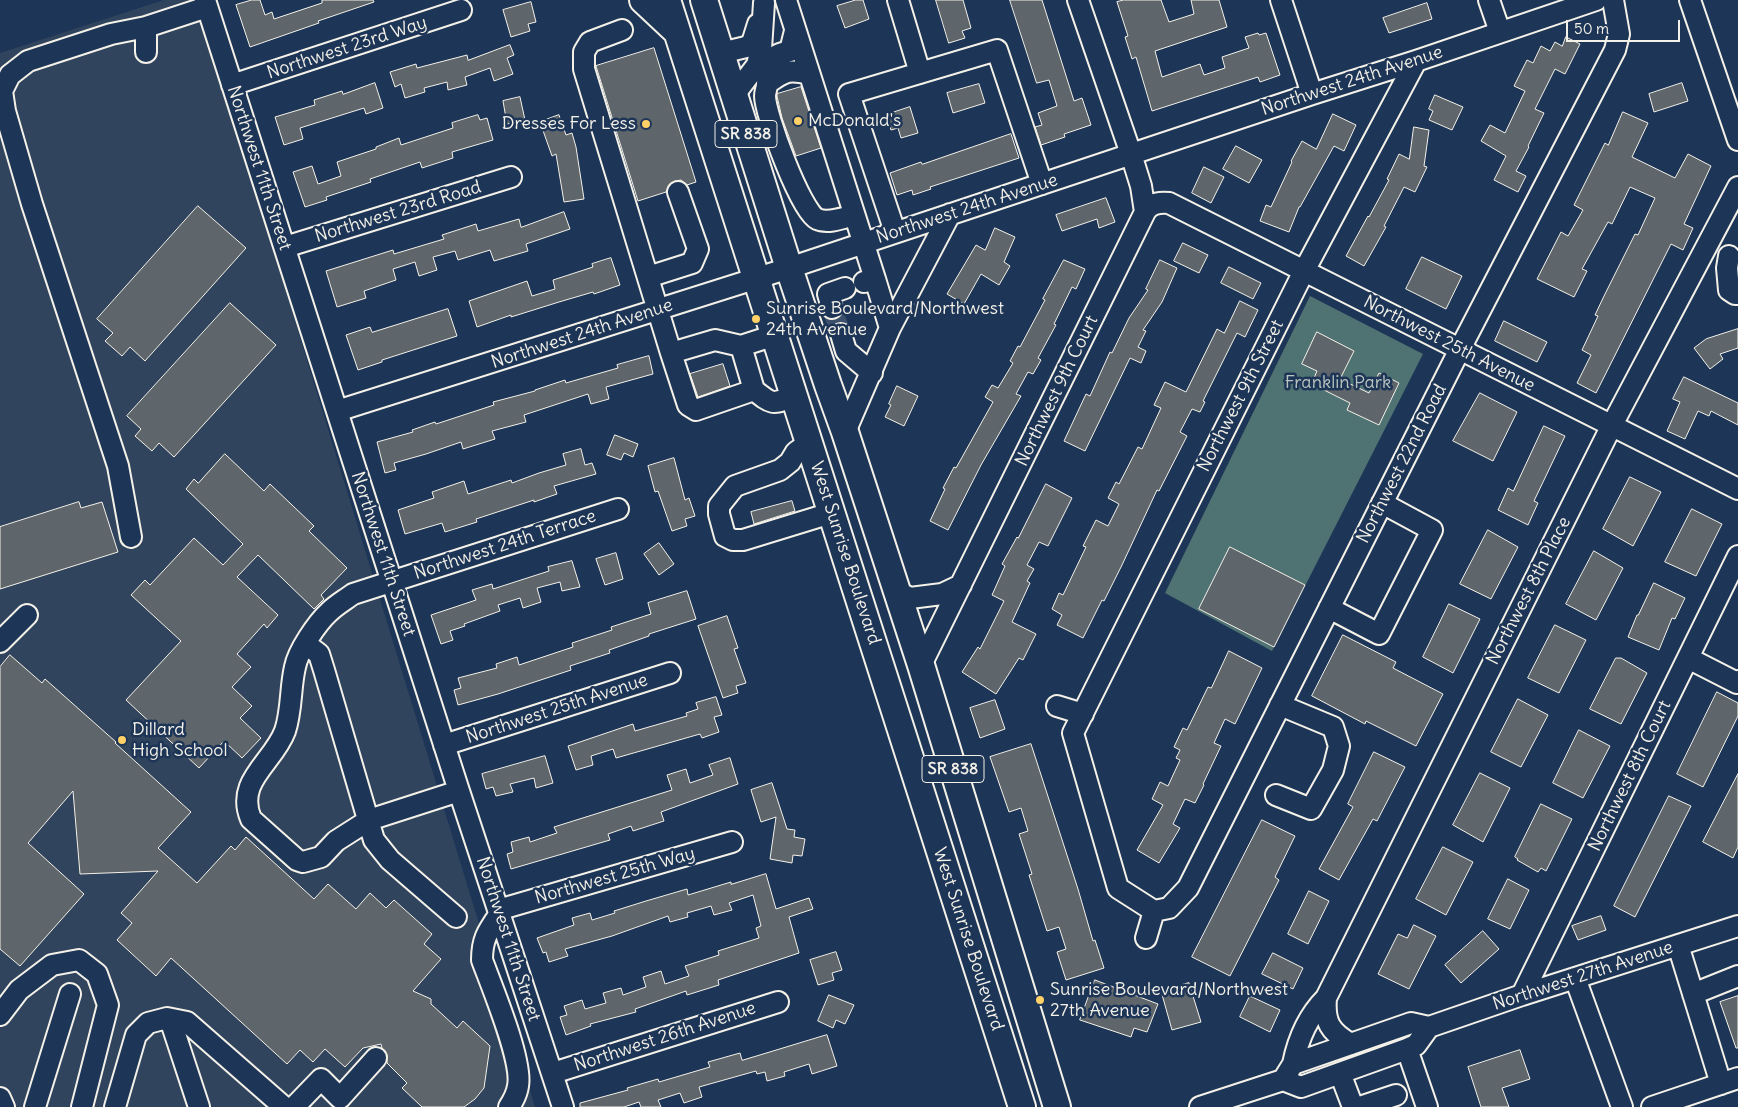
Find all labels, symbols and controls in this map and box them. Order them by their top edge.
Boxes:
scale bar [1568,10,1682,42]
street label: Northwest 23rd Way [264,12,430,84]
text: 50 m [1574,19,1609,38]
street label: Northwest 24th Avenue [1259,41,1445,121]
street label: Northwest 11th Street [222,83,296,253]
place label: McDonald's [808,110,901,132]
place label: Dresses For Less [502,113,636,135]
marker: McDonald's [792,115,804,127]
marker: Dresses For Less [640,118,652,130]
road number: SR 838 [715,120,777,148]
street label: Northwest 24th Avenue [874,169,1060,249]
street label: Northwest 23rd Road [312,176,484,248]
street label: Northwest 25th Avenue [1360,291,1538,397]
street label: Northwest 24th Avenue [489,294,675,374]
place label: Sunrise Boulevard/Northwest 24th Avenue [766,298,1004,340]
street label: Northwest 9th Court [1011,312,1103,470]
marker: Sunrise Boulevard/Northwest 24th Avenue [750,313,762,325]
street label: Northwest 9th Street [1193,316,1289,476]
park label: Franklin Park [1285,372,1391,394]
street label: Northwest 22nd Road [1352,381,1452,547]
street label: West Sunrise Boulevard [805,459,885,647]
street label: Northwest 11th Street [346,469,420,639]
street label: Northwest 24th Terrace [411,505,599,585]
street label: Northwest 8th Place [1482,513,1576,669]
street label: Northwest 25th Avenue [463,669,651,749]
street label: Northwest 8th Court [1584,697,1676,855]
place label: Dillard High School [132,719,227,762]
marker: Dillard High School [116,734,128,746]
road number: SR 838 [922,756,984,782]
street label: Northwest 25th Way [532,843,698,909]
street label: West Sunrise Boulevard [928,845,1008,1033]
street label: Northwest 11th Street [471,854,545,1024]
street label: Northwest 27th Avenue [1490,937,1676,1015]
place label: Sunrise Boulevard/Northwest 27th Avenue [1050,979,1288,1022]
marker: Sunrise Boulevard/Northwest 27th Avenue [1034,994,1046,1006]
street label: Northwest 26th Avenue [571,997,759,1077]

